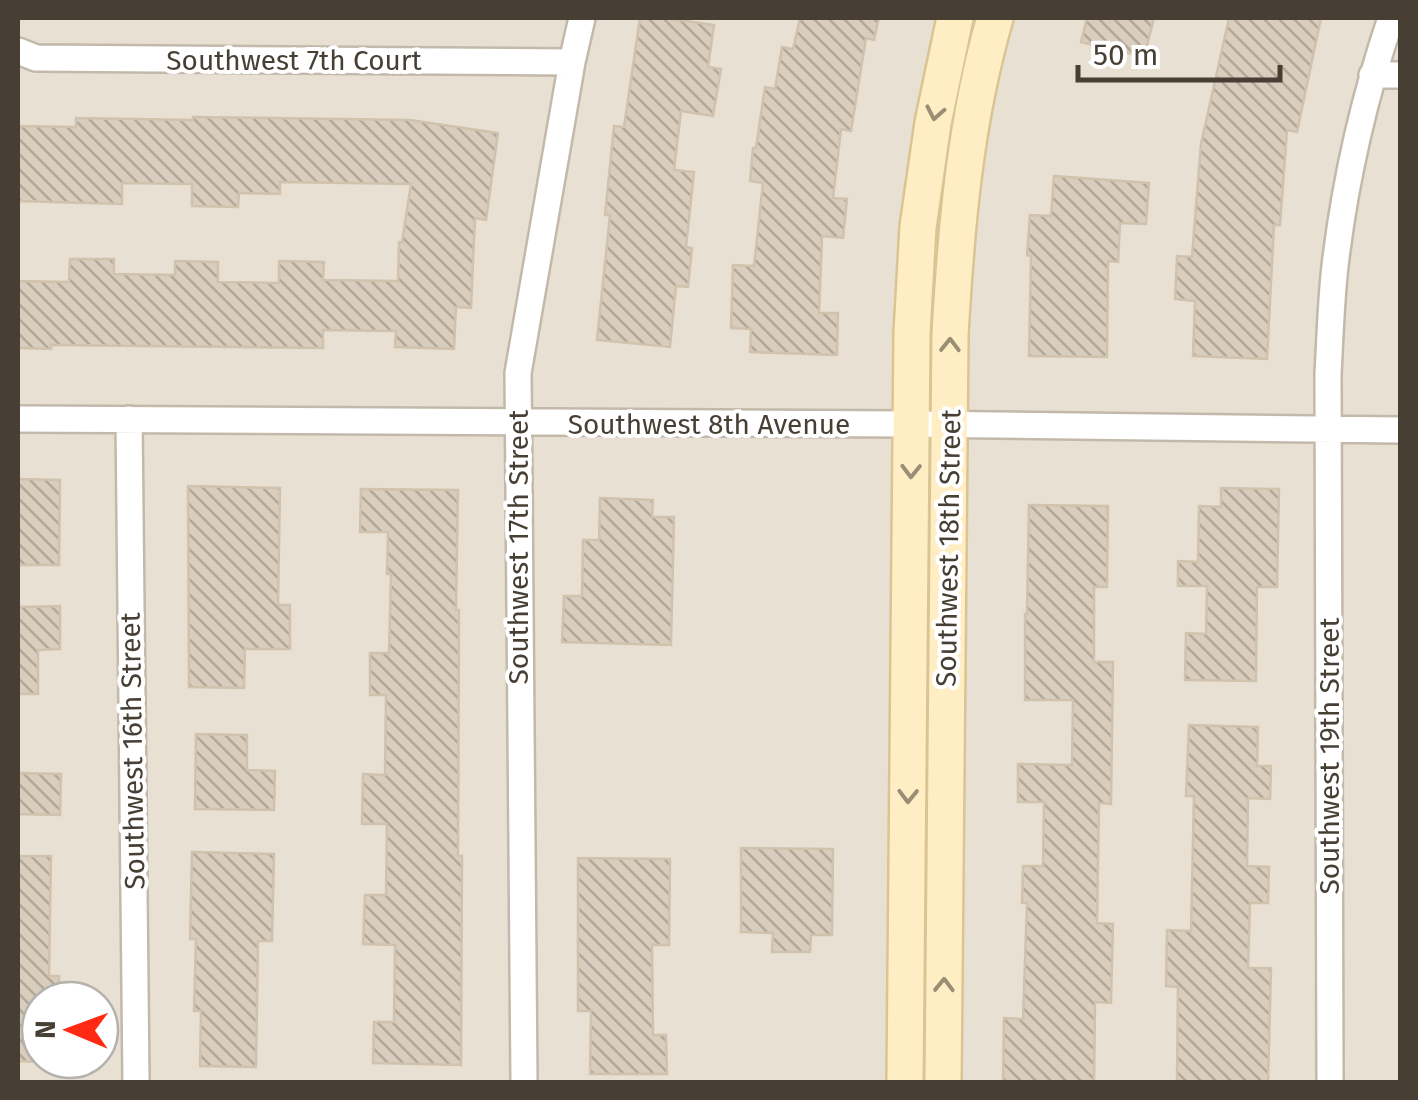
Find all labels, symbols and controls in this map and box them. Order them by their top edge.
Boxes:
scale bar [1078,20,1280,82]
text: 50 m [1093,37,1158,73]
street label: Southwest 7th Court [166,44,423,77]
one-way arrow [925,105,946,121]
one-way arrow [940,337,961,353]
street label: Southwest 8th Avenue [568,408,850,441]
street label: Southwest 18th Street [930,408,967,687]
street label: Southwest 17th Street [502,409,535,684]
one-way arrow [900,464,922,480]
street label: Southwest 16th Street [114,611,151,890]
street label: Southwest 19th Street [1313,617,1346,895]
one-way arrow [897,790,919,805]
one-way arrow [933,977,955,992]
north arrow [20,980,120,1080]
text: N [29,1020,62,1039]

